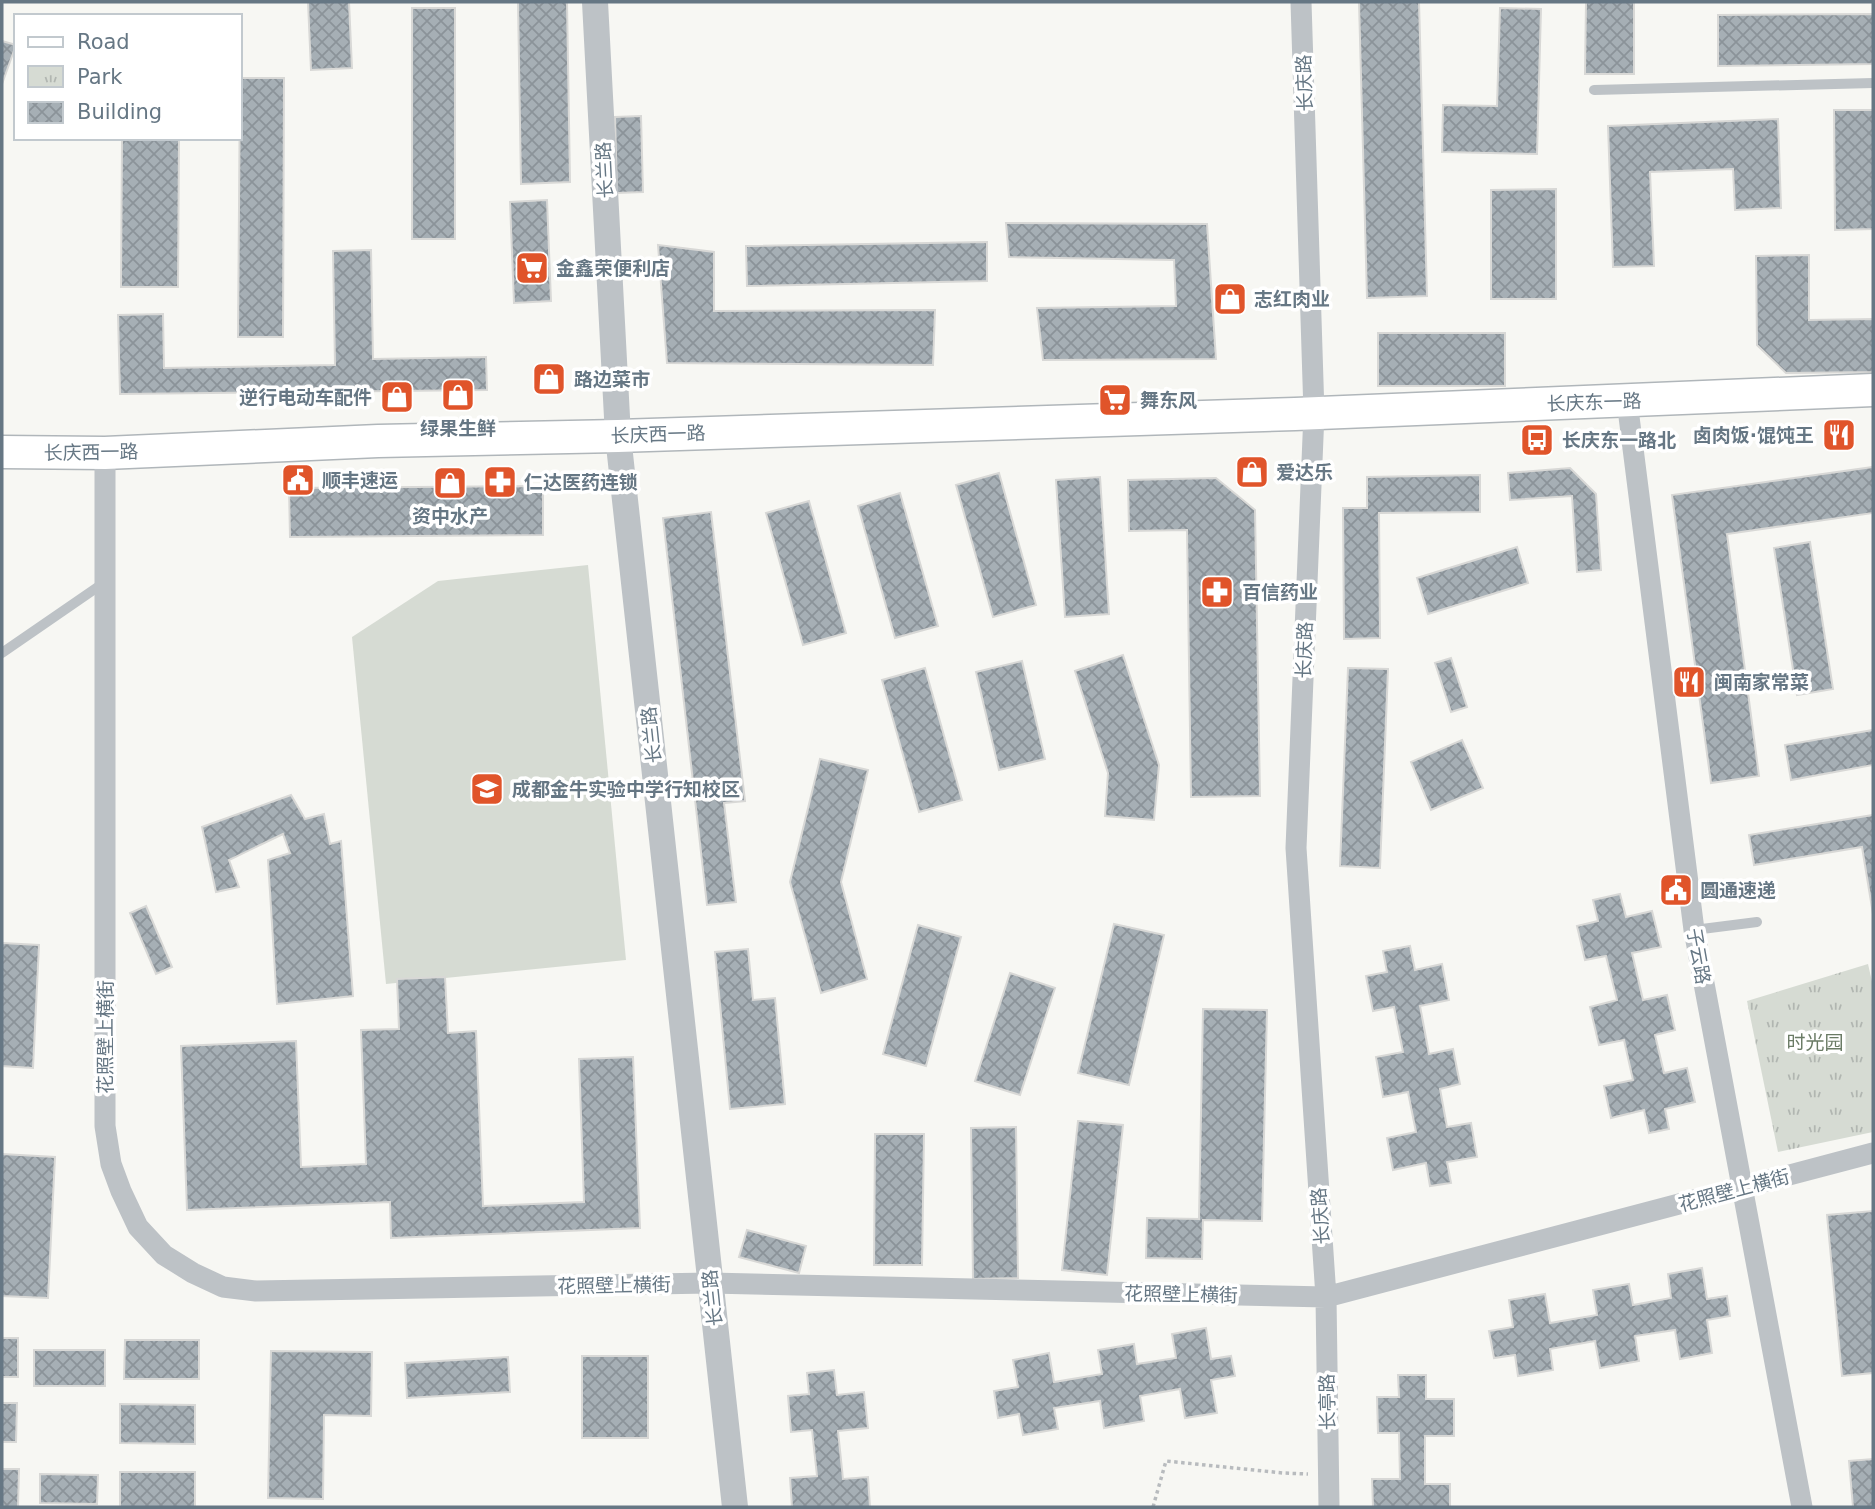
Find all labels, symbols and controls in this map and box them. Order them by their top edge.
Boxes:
legend [14,14,242,140]
text: Road [77,30,130,54]
street label: 长庆路 [1292,54,1316,112]
text: Park [77,65,123,89]
text: Building [77,100,162,124]
street label: 长兰路 [592,141,616,199]
supermarket icon: 金鑫荣便利店 [513,249,551,287]
place label: 金鑫荣便利店 [556,257,670,279]
shop icon: 志红肉业 [1211,280,1249,318]
place label: 志红肉业 [1254,288,1330,310]
shop icon: 路边菜市 [530,360,568,398]
place label: 路边菜市 [574,368,650,390]
shop icon: 绿果生鲜 [439,376,477,414]
shop icon: 逆行电动车配件 [378,378,416,416]
supermarket icon: 舞东风 [1096,381,1134,419]
place label: 逆行电动车配件 [239,386,372,408]
place label: 舞东风 [1140,389,1197,411]
street label: 长庆东一路 [1546,389,1642,415]
restaurant icon: 卤肉饭·馄饨王 [1820,416,1858,454]
place label: 绿果生鲜 [420,417,496,439]
street label: 长庆西一路 [610,421,706,447]
bus stop icon: 长庆东一路北 [1518,421,1556,459]
place label: 卤肉饭·馄饨王 [1693,424,1814,446]
place label: 长庆东一路北 [1562,429,1676,451]
street label: 长庆西一路 [43,440,139,464]
shop icon: 爱达乐 [1233,453,1271,491]
public building icon: 顺丰速运 [279,461,317,499]
place label: 爱达乐 [1276,461,1333,483]
pharmacy icon: 仁达医药连锁 [481,463,519,501]
shop icon: 资中水产 [431,464,469,502]
place label: 顺丰速运 [322,469,398,491]
place label: 仁达医药连锁 [524,471,638,493]
place label: 资中水产 [412,505,488,527]
pharmacy icon: 百信药业 [1198,573,1236,611]
place label: 百信药业 [1242,581,1318,603]
street label: 长庆路 [1292,621,1316,679]
restaurant icon: 闽南家常菜 [1670,663,1708,701]
place label: 闽南家常菜 [1714,671,1809,693]
street label: 长兰路 [637,705,665,765]
school or university icon: 成都金牛实验中学行知校区 [468,770,506,808]
place label: 成都金牛实验中学行知校区 [512,778,740,800]
public building icon: 圆通速递 [1657,871,1695,909]
place label: 圆通速递 [1700,879,1776,901]
street label: 子云路 [1683,926,1715,986]
street label: 花照壁上横街 [94,980,116,1094]
park label: 时光园 [1786,1031,1844,1053]
street label: 花照壁上横街 [1676,1165,1792,1215]
street label: 长庆路 [1307,1187,1333,1245]
street label: 长兰路 [698,1268,726,1328]
street label: 花照壁上横街 [557,1273,671,1297]
street label: 花照壁上横街 [1124,1282,1238,1306]
street label: 长亭路 [1316,1373,1338,1431]

